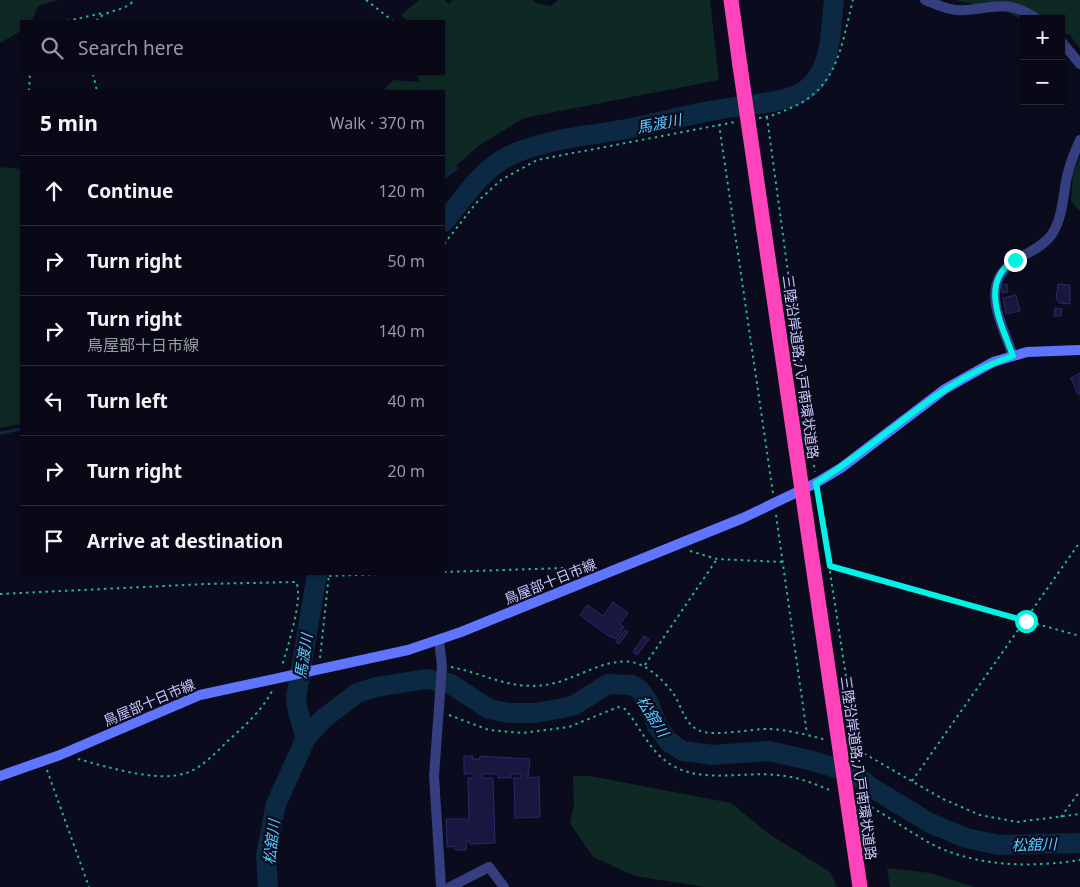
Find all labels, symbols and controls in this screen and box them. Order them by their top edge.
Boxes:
map controls [1020,15,1065,105]
button: + [1020,15,1065,60]
search box [20,20,445,75]
icon: search [38,34,66,62]
text: Search here [78,35,184,61]
button: − [1020,60,1065,105]
text: 5 min [40,109,98,137]
water label: 馬渡川 [635,109,685,137]
text: Walk · 370 m [330,112,425,134]
icon: ahead [40,177,68,205]
text: Continue [87,178,173,204]
text: 120 m [378,180,425,202]
icon: right [40,247,68,275]
text: Turn right [87,248,182,274]
route end [1004,249,1027,272]
text: 50 m [388,250,425,272]
street label: 三陸沿岸道路;八戸南環状道路 [779,274,823,460]
text: Turn right [87,306,182,332]
icon: right [40,317,68,345]
text: 140 m [378,320,425,342]
text: 鳥屋部十日市線 [87,334,199,356]
icon: left [40,387,68,415]
text: Turn left [87,388,168,414]
text: 40 m [388,390,425,412]
icon: right [40,457,68,485]
text: Turn right [87,458,182,484]
text: 20 m [388,460,425,482]
icon: arrive [40,527,68,555]
text: Arrive at destination [87,528,283,554]
street label: 鳥屋部十日市線 [501,554,599,608]
route start [1015,610,1038,633]
water label: 馬渡川 [290,630,317,680]
street label: 鳥屋部十日市線 [100,674,198,730]
street label: 三陸沿岸道路;八戸南環状道路 [837,675,881,861]
water label: 松舘川 [633,692,674,742]
water label: 松舘川 [258,816,284,866]
water label: 松舘川 [1011,833,1059,855]

